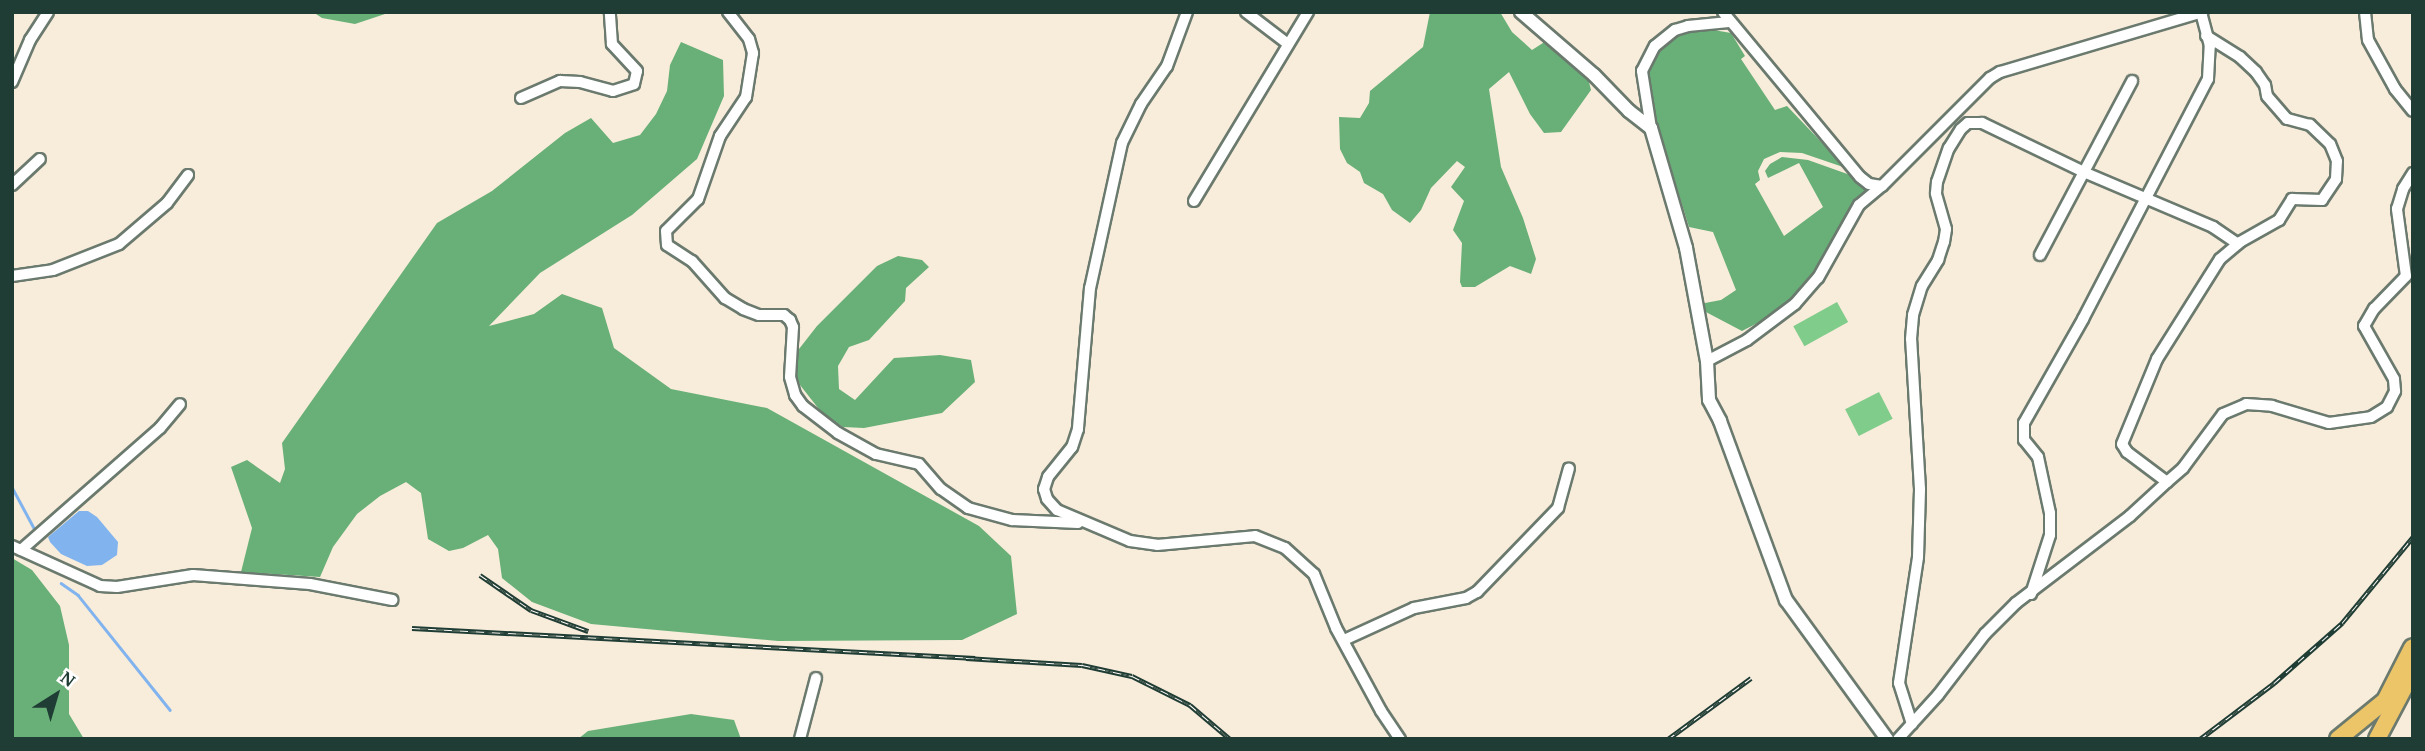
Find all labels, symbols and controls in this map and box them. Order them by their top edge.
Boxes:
north arrow [21,660,91,730]
text: N [55,663,82,693]

